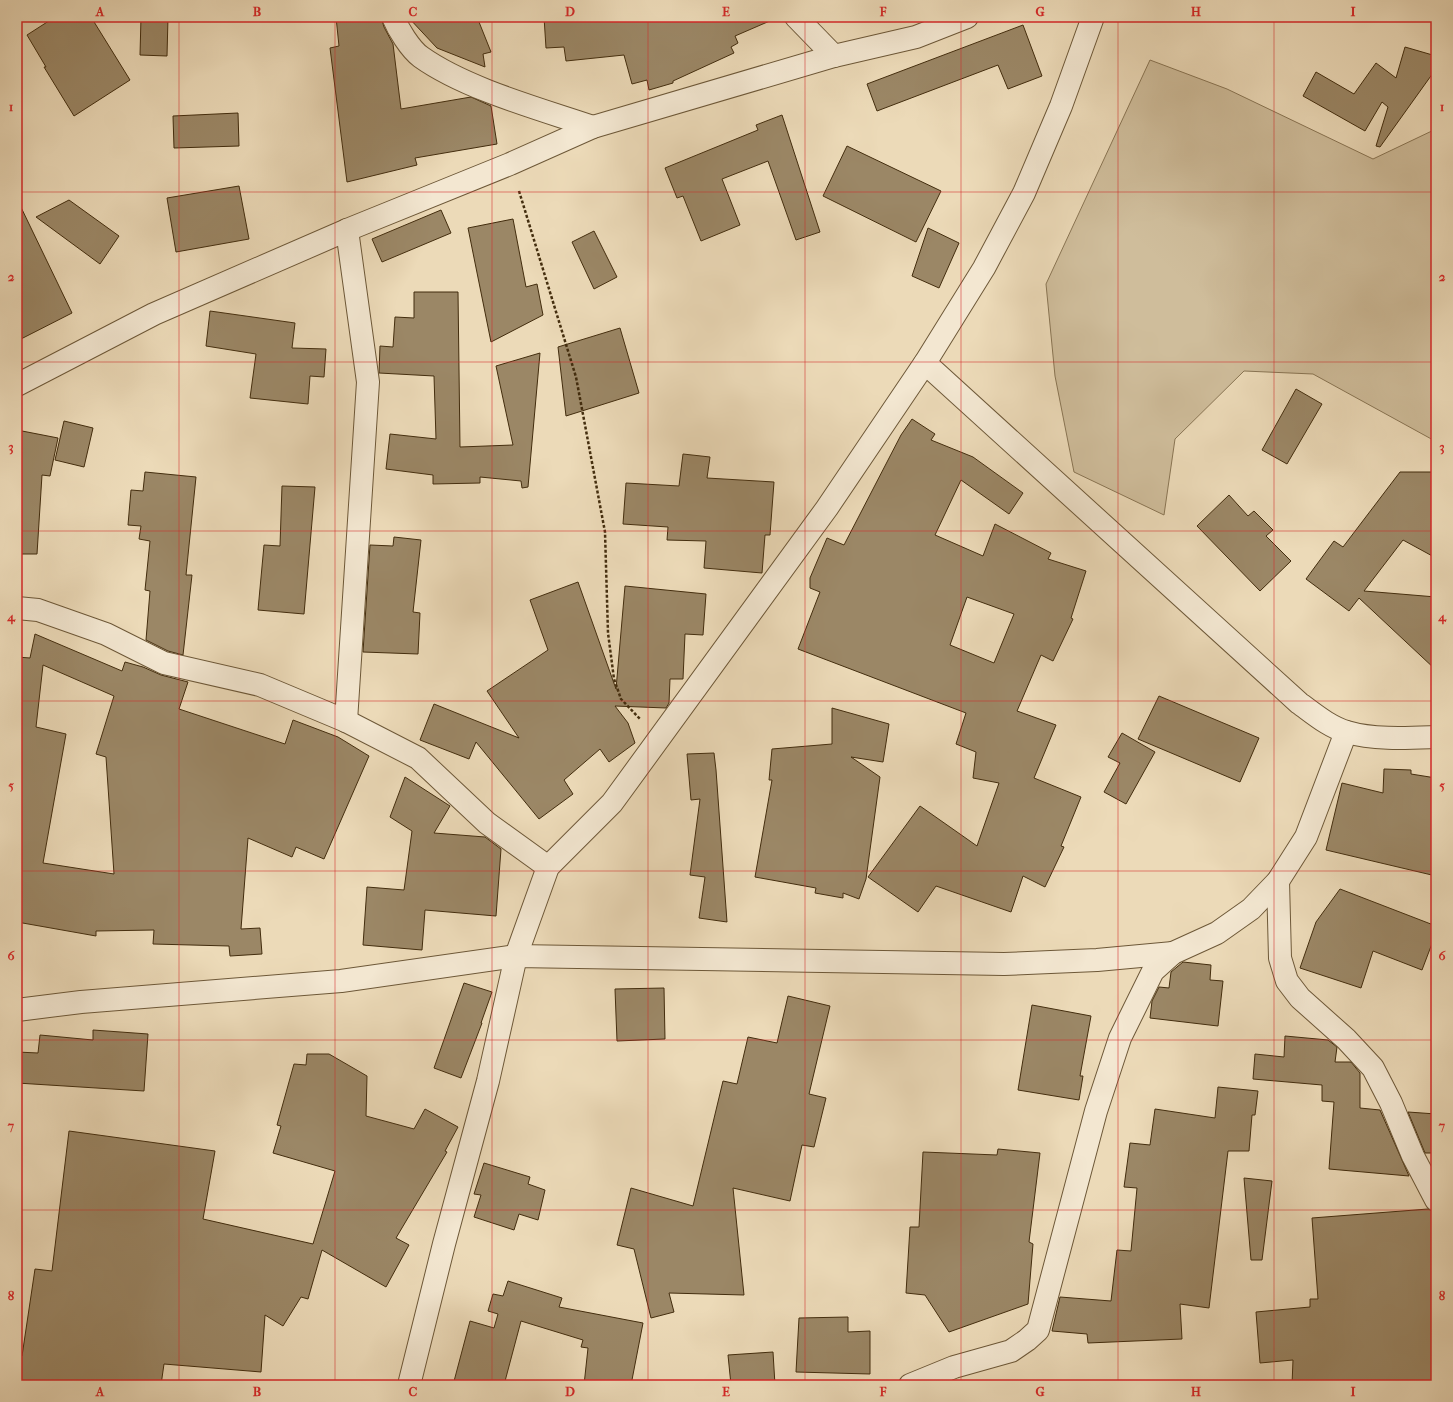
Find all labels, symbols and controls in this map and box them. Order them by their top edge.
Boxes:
text: A [95,4,105,19]
text: B [253,4,262,19]
text: C [409,4,418,19]
text: D [565,4,575,19]
text: E [722,4,730,19]
text: F [879,4,887,19]
text: G [1035,4,1045,19]
text: H [1191,4,1202,19]
text: I [1350,4,1356,19]
text: 1 [9,99,14,114]
text: 1 [1440,99,1445,114]
text: 2 [8,269,15,284]
text: 2 [1439,269,1446,284]
text: 3 [8,439,14,455]
text: 3 [1439,439,1445,455]
text: 4 [6,609,16,625]
text: 4 [1437,609,1447,625]
text: 5 [8,778,14,793]
text: 5 [1439,778,1445,793]
text: 6 [7,948,15,963]
text: 6 [1438,948,1446,963]
text: 7 [7,1118,15,1133]
text: 7 [1438,1118,1446,1133]
text: 8 [8,1288,15,1303]
text: 8 [1439,1288,1446,1303]
text: A [95,1384,105,1399]
text: B [253,1384,262,1399]
text: C [409,1384,418,1399]
text: D [565,1384,575,1399]
text: E [722,1384,730,1399]
text: F [879,1384,887,1399]
text: G [1035,1384,1045,1399]
text: H [1191,1384,1202,1399]
text: I [1350,1384,1356,1399]

